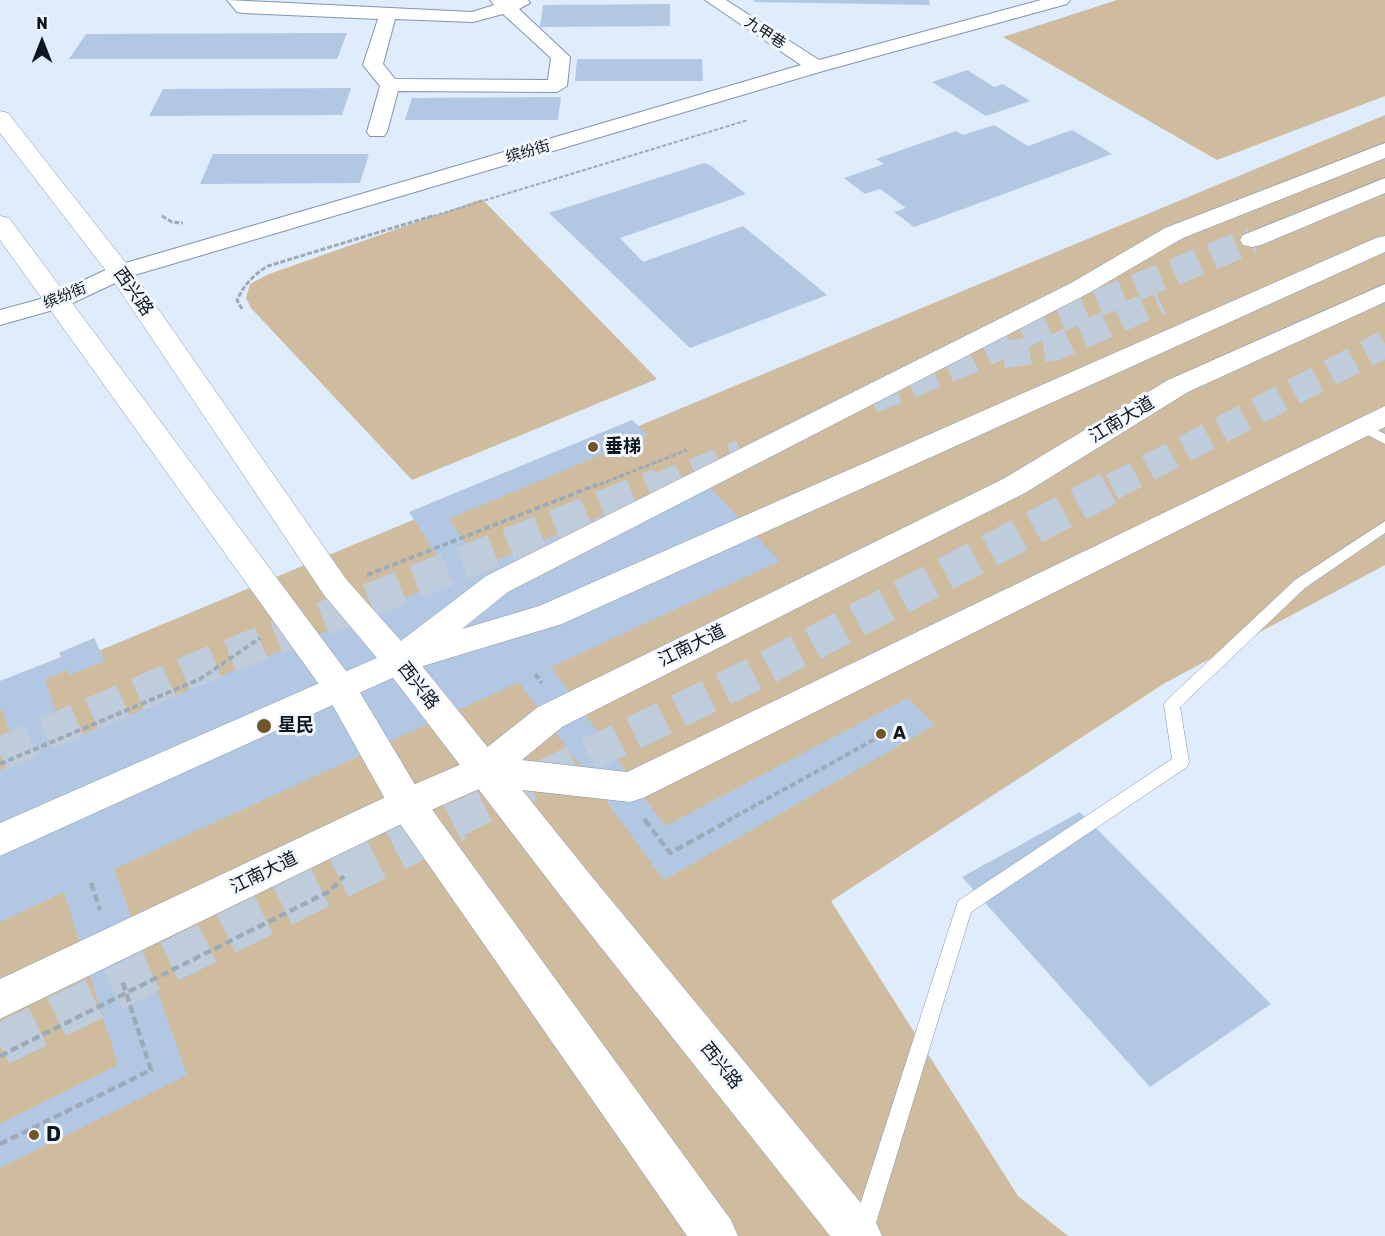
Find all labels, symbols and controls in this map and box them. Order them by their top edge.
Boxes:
north arrow [12,12,72,72]
street label: 九甲巷 [741,13,789,53]
text: N [36,14,48,33]
street label: 缤纷街 [504,137,552,167]
street label: 西兴路 [109,264,157,320]
street label: 缤纷街 [41,279,89,313]
street label: 江南大道 [1086,392,1158,448]
place label: 垂梯 [605,436,641,458]
marker: 垂梯 [586,440,600,454]
street label: 江南大道 [655,621,729,671]
street label: 西兴路 [393,658,443,714]
place label: 星民 [278,715,314,737]
marker: 星民 [255,717,273,735]
place label: A [893,723,906,745]
marker: A [874,727,888,741]
street label: 江南大道 [227,848,301,898]
street label: 西兴路 [696,1038,746,1094]
place label: D [46,1122,61,1148]
marker: D [27,1128,41,1142]

